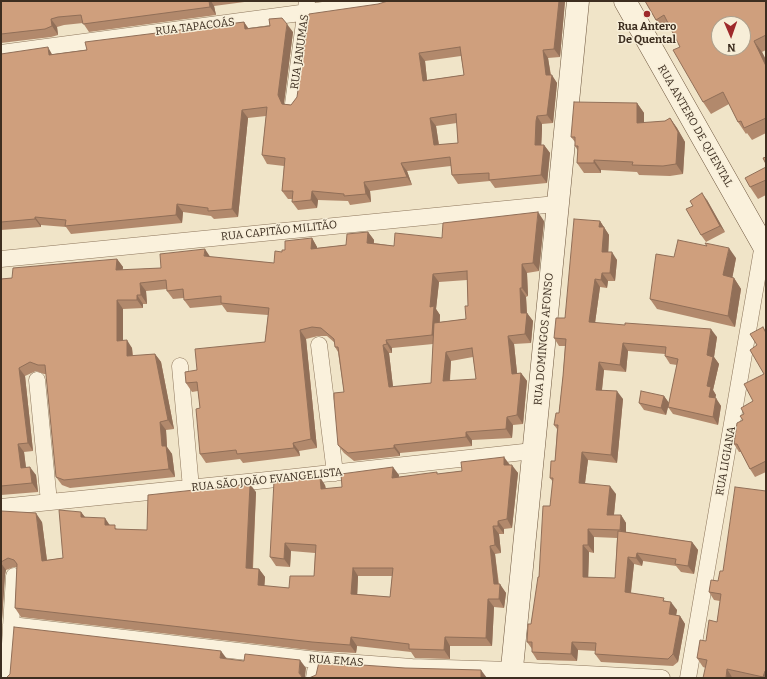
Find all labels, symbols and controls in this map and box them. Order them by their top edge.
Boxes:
marker: Rua Antero De Quental [642,9,652,19]
street label: RUA JANUMAS [288,14,312,90]
street label: RUA TAPACOÁS [155,16,235,38]
north arrow [711,16,751,56]
place label: Rua Antero De Quental [618,20,676,46]
text: N [727,41,736,54]
street label: RUA ANTERO DE QUENTAL [655,63,735,189]
street label: RUA CAPITÃO MILITÃO [220,218,338,244]
street label: RUA DOMINGOS AFONSO [532,272,556,406]
street label: RUA LIGIANA [713,425,739,497]
street label: RUA SÃO JOÃO EVANGELISTA [191,466,343,494]
street label: RUA EMAS [308,652,364,670]

